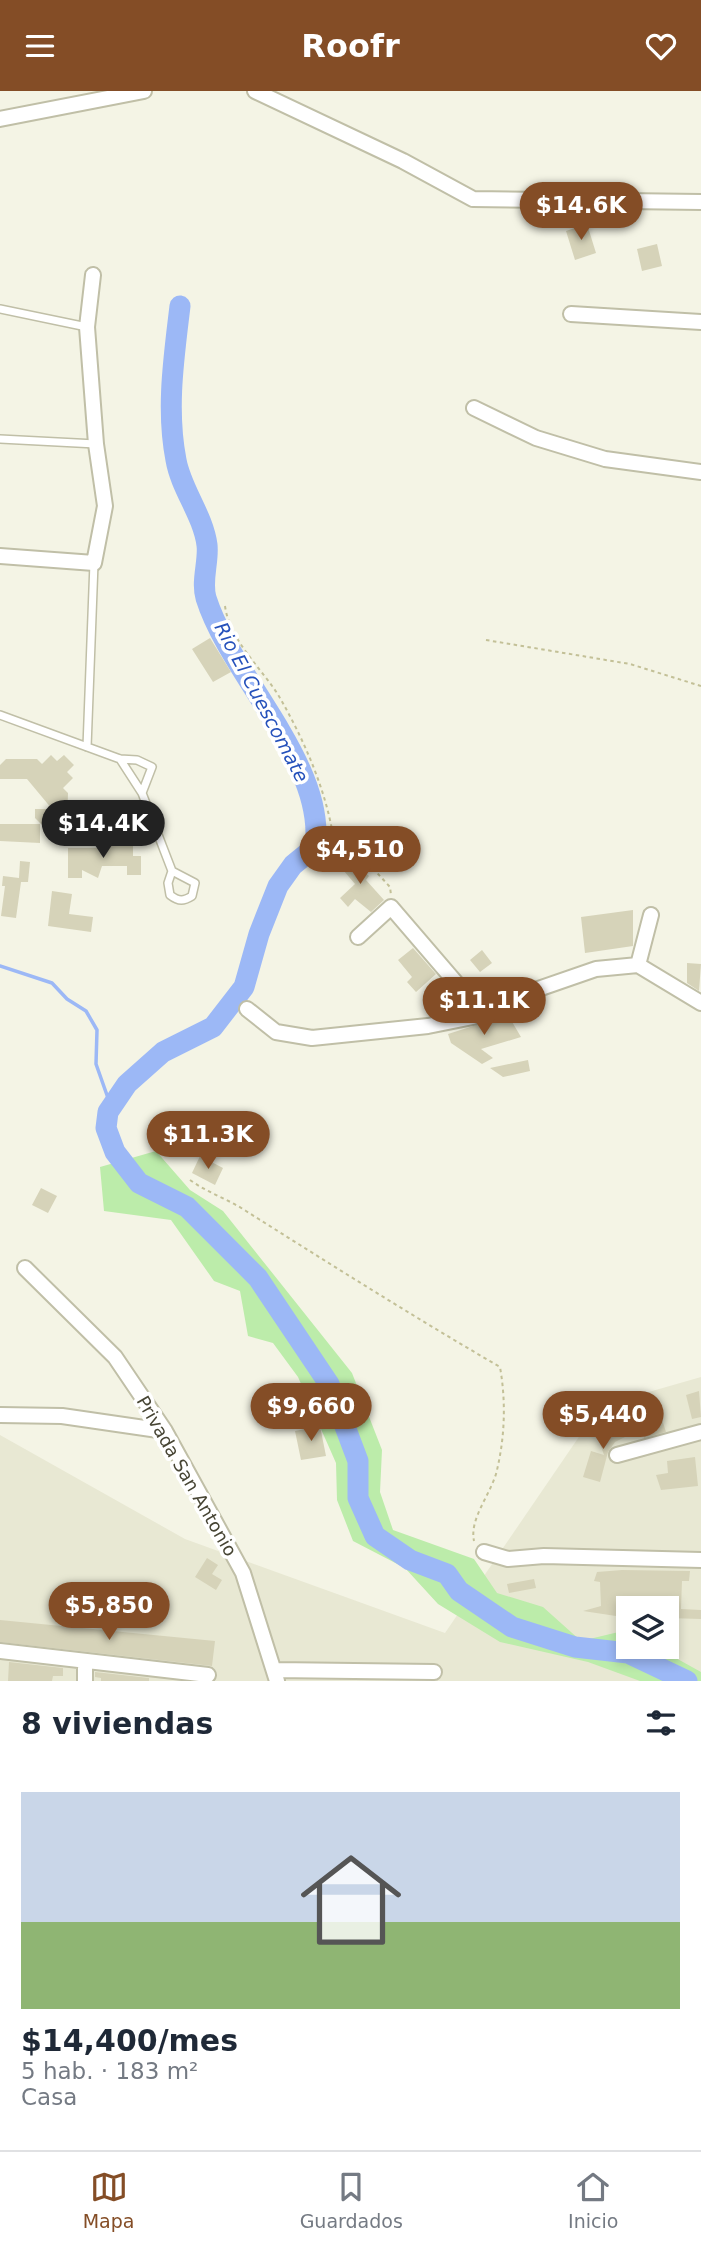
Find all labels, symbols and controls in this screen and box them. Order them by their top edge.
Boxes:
icon: menu [21,27,59,65]
text: Roofr [301,27,400,65]
icon: heart [642,27,680,65]
pin: $14.6K [524,183,638,242]
text: $14.6K [536,192,626,218]
water label: Rio El Cuescomate [211,618,313,786]
pin: $14.4K [46,801,160,860]
text: $14.4K [58,810,148,836]
pin: $4,510 [303,827,417,886]
text: $4,510 [316,836,404,862]
pin: $11.1K [427,977,541,1037]
text: $11.1K [439,987,529,1013]
pin: $11.3K [151,1111,265,1171]
text: $11.3K [163,1121,253,1147]
pin: $9,660 [254,1383,368,1443]
pin: $5,440 [546,1391,660,1451]
street label: Privada San Antonio [133,1392,241,1560]
text: $9,660 [267,1393,355,1419]
text: $5,440 [559,1401,647,1427]
pin: $5,850 [52,1583,166,1642]
text: $5,850 [65,1592,153,1618]
map controls [616,1596,679,1659]
button: layers [616,1596,679,1659]
icon: filters [642,1704,680,1742]
text: 8 viviendas [21,1706,213,1741]
icon: home [288,1837,414,1963]
text: $14,400/mes [21,2023,238,2058]
text: 5 hab. · 183 m² [21,2058,198,2084]
text: Casa [21,2084,77,2110]
tab: Mapa [83,2168,134,2232]
tab: Guardados [300,2168,403,2232]
tab: Inicio [568,2168,618,2232]

